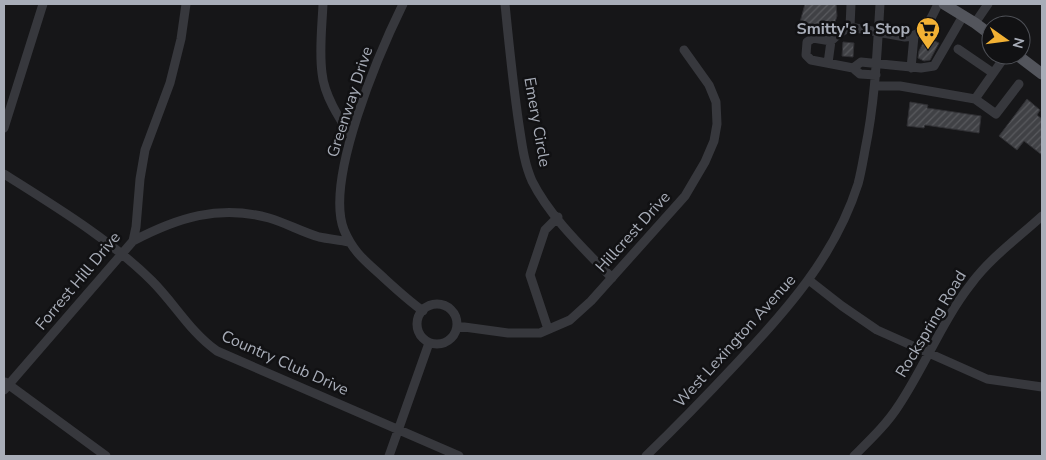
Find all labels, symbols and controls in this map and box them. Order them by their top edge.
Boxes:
north arrow [981,15,1031,65]
supermarket icon: Smitty's 1 Stop [915,16,941,50]
place label: Smitty's 1 Stop [797,18,910,40]
text: N [1008,36,1029,50]
street label: Greenway Drive [322,44,378,160]
street label: Emery Circle [518,75,556,169]
street label: Hillcrest Drive [591,187,675,277]
street label: Forrest Hill Drive [30,227,126,335]
street label: Rockspring Road [890,266,972,382]
street label: West Lexington Avenue [669,270,801,412]
street label: Country Club Drive [218,325,352,401]

